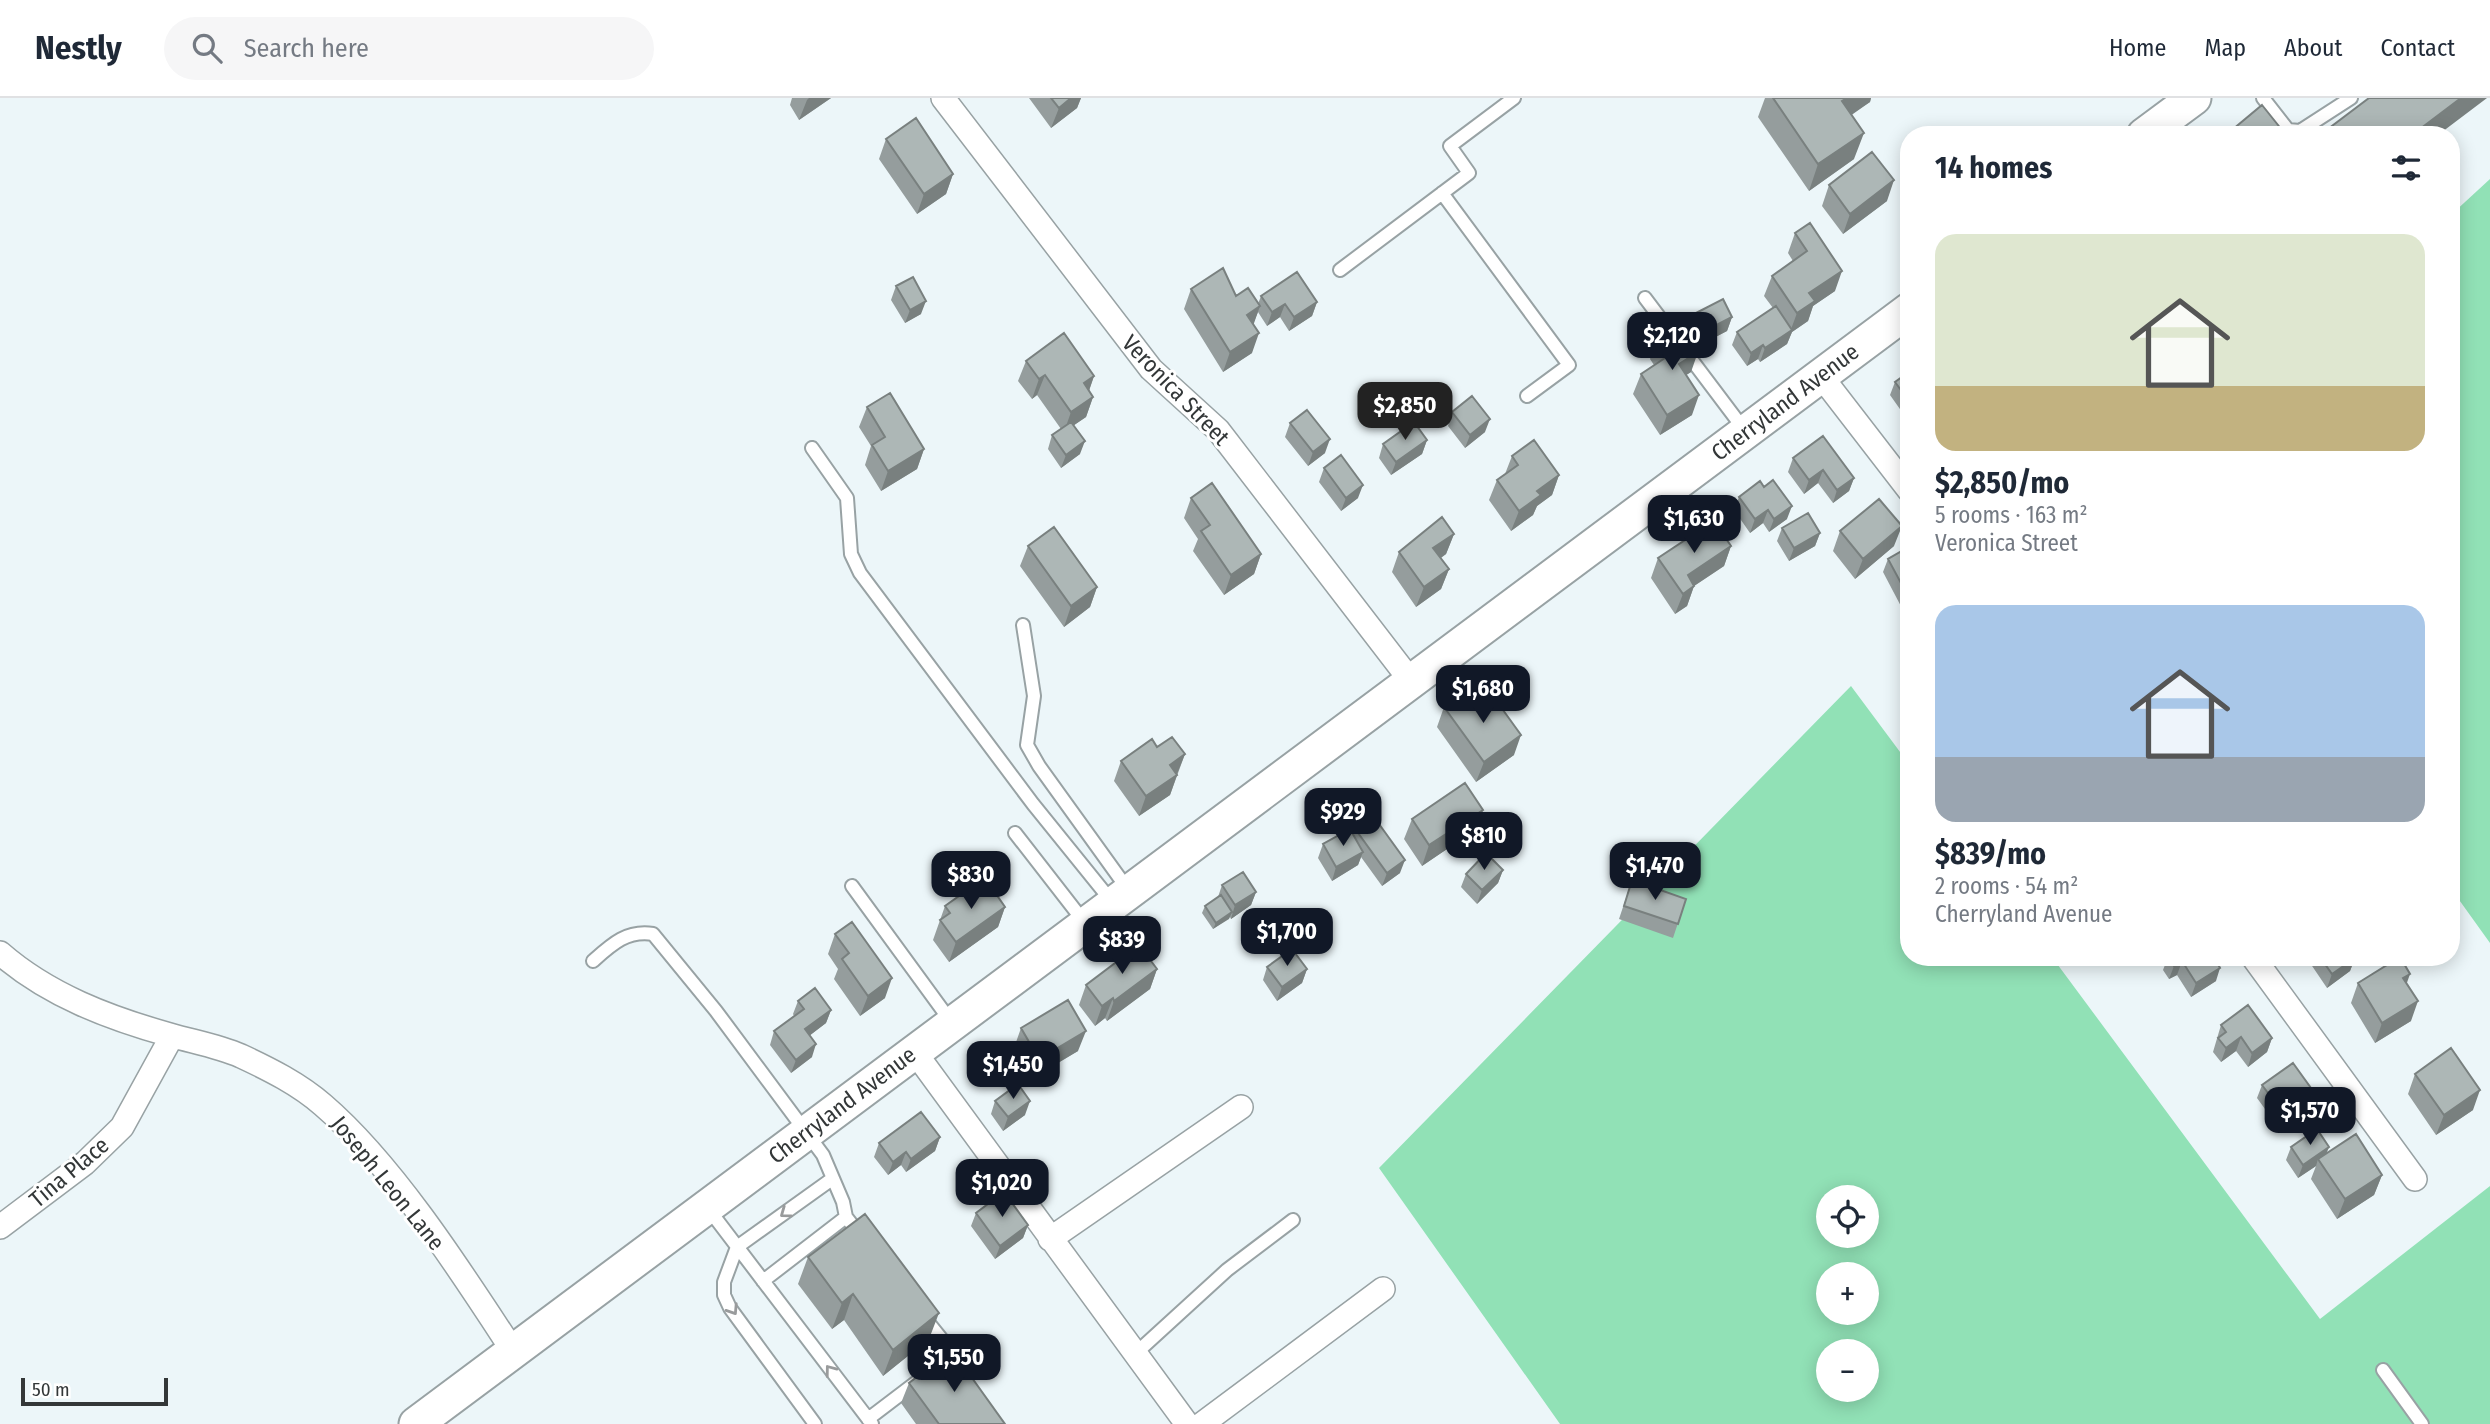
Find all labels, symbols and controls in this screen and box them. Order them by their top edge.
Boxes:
search box [164,17,654,80]
text: Nestly [35,28,122,68]
icon: search [188,29,226,67]
text: Search here [244,33,369,64]
text: Home [2109,34,2166,62]
text: Map [2204,34,2246,62]
text: About [2284,34,2342,62]
text: Contact [2380,34,2455,62]
icon: filters [2387,149,2425,187]
text: 14 homes [1935,150,2052,186]
icon: home [2117,280,2243,406]
pin: $2,120 [1615,313,1729,372]
text: $2,120 [1643,321,1701,349]
street label: Veronica Street [1116,329,1236,451]
street label: Cherryland Avenue [1706,337,1864,467]
pin: $2,850 [1348,382,1462,442]
text: $2,850 [1373,391,1437,419]
text: $2,850/mo [1935,465,2069,501]
pin: $1,630 [1637,496,1751,555]
text: 5 rooms · 163 m² [1935,501,2088,529]
text: $1,630 [1664,504,1724,532]
text: Veronica Street [1935,529,2078,557]
icon: home [2117,651,2243,777]
pin: $1,680 [1426,666,1540,725]
text: $1,680 [1452,674,1514,702]
pin: $929 [1302,788,1384,848]
text: $929 [1320,797,1366,825]
pin: $810 [1443,812,1525,872]
text: $810 [1461,821,1507,849]
text: $839/mo [1935,836,2046,872]
pin: $1,470 [1598,842,1712,902]
text: $1,470 [1626,851,1684,879]
pin: $830 [930,852,1012,911]
text: $830 [947,860,995,888]
text: 2 rooms · 54 m² [1935,872,2078,900]
text: Cherryland Avenue [1935,900,2112,928]
pin: $1,700 [1230,908,1344,968]
pin: $839 [1081,916,1163,976]
text: $1,700 [1257,917,1317,945]
text: $839 [1099,925,1145,953]
street label: Cherryland Avenue [763,1040,921,1170]
pin: $1,450 [956,1042,1070,1101]
text: $1,450 [983,1050,1043,1078]
pin: $1,570 [2253,1088,2367,1147]
text: $1,570 [2281,1096,2339,1124]
street label: Joseph Leon Lane [325,1110,451,1256]
street label: Tina Place [24,1131,114,1213]
pin: $1,020 [945,1160,1059,1219]
text: $1,020 [972,1168,1032,1196]
map controls [1816,1185,1879,1402]
button: locate [1816,1185,1879,1248]
one-way arrow [780,1205,793,1217]
button: + [1816,1262,1879,1325]
one-way arrow [725,1302,737,1315]
pin: $1,550 [897,1334,1011,1394]
button: − [1816,1339,1879,1402]
text: $1,550 [924,1343,984,1371]
one-way arrow [826,1365,839,1378]
scale bar [21,1375,168,1407]
text: 50 m [32,1378,70,1401]

